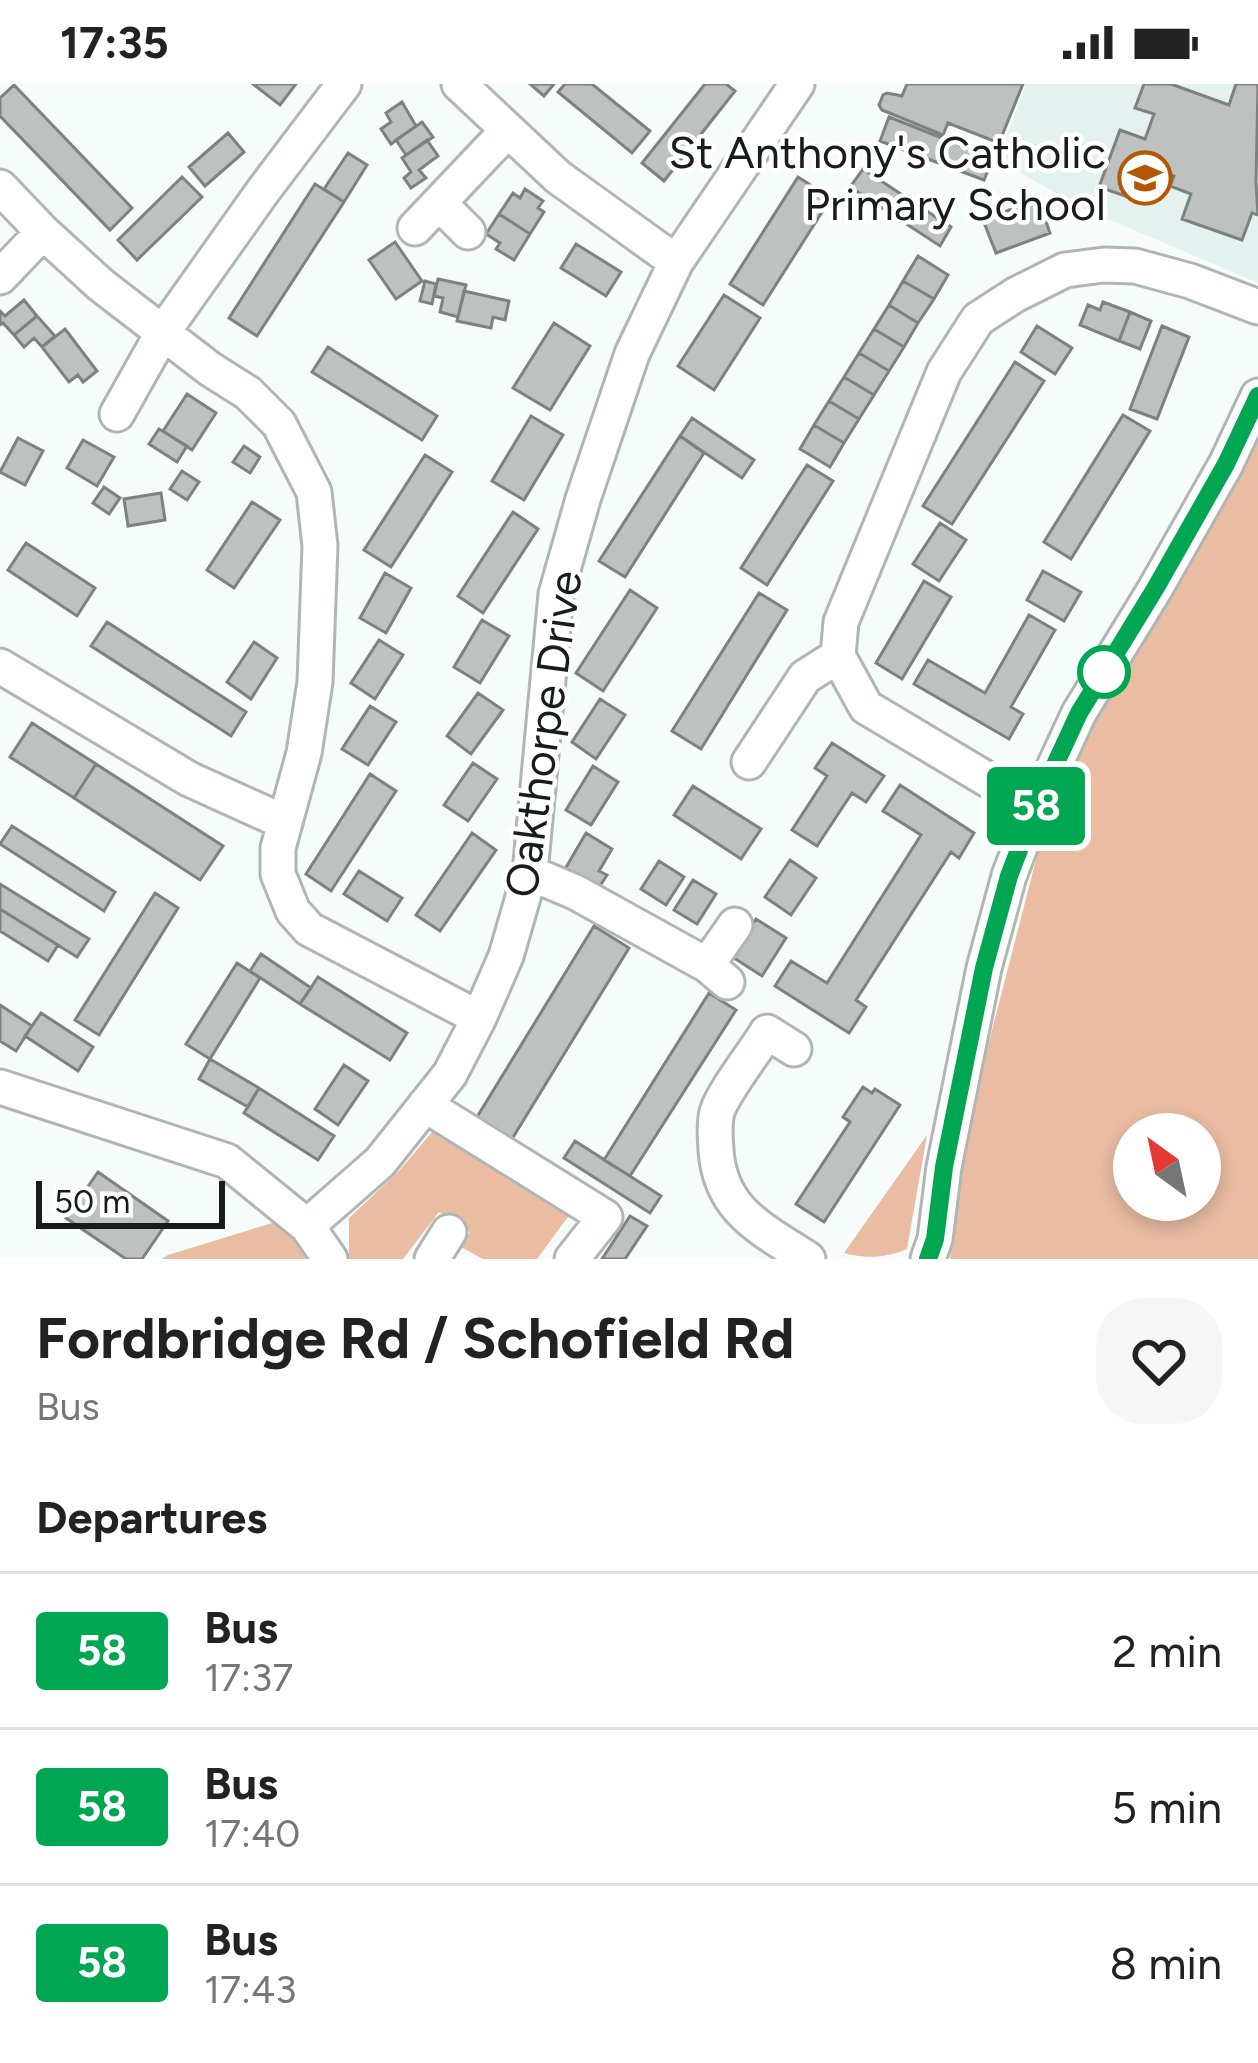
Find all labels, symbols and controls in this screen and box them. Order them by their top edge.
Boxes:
text: 17:35 [60,15,169,69]
place label: St Anthony's Catholic Primary School [669,125,1106,231]
school or university icon: St Anthony's Catholic Primary School [1117,150,1173,206]
street label: Oakthorpe Drive [493,567,593,901]
unlabelled marker [1079,647,1129,697]
line badge: 58 [982,767,1090,845]
text: 58 [1011,780,1061,831]
north arrow [1113,1113,1221,1221]
map controls [1113,1113,1221,1221]
scale bar [36,1175,225,1228]
text: 50 m [54,1182,130,1221]
button: heart [1096,1298,1222,1424]
text: Fordbridge Rd / Schofield Rd [36,1304,794,1372]
text: Bus [36,1383,100,1430]
text: Departures [36,1490,267,1544]
text: Bus [204,1600,278,1654]
text: 2 min [1112,1624,1222,1678]
text: 58 [77,1625,127,1676]
text: 17:37 [204,1654,293,1701]
text: Bus [204,1756,278,1810]
text: 5 min [1111,1780,1222,1834]
text: 58 [77,1781,127,1832]
text: 17:40 [204,1810,300,1857]
text: Bus [204,1912,278,1966]
text: 8 min [1109,1936,1222,1990]
text: 58 [77,1937,127,1988]
text: 17:43 [204,1966,296,2013]

